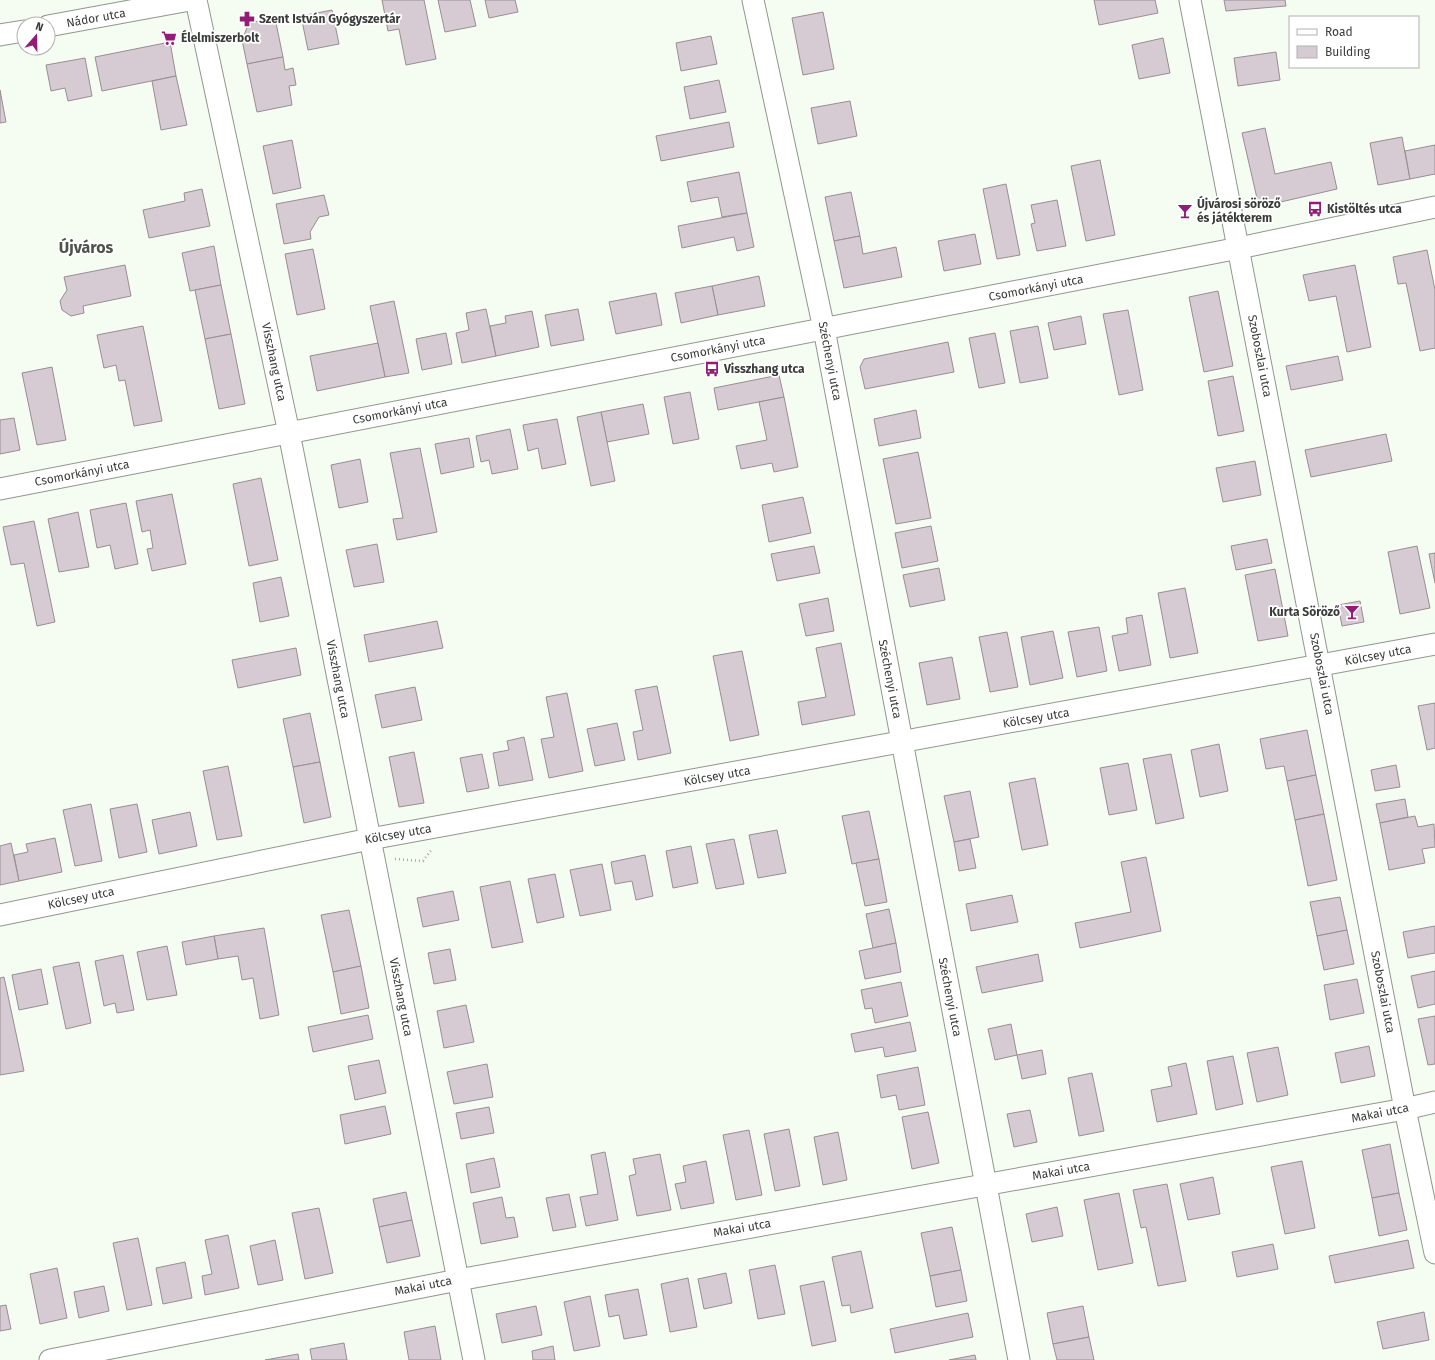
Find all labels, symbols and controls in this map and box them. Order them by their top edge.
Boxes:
street label: Nádor utca [65,6,127,30]
pharmacy icon: Szent István Gyógyszertár [238,10,256,28]
place label: Szent István Gyógyszertár [259,12,401,26]
north arrow [16,16,56,56]
legend [1289,16,1419,68]
text: N [34,20,45,34]
text: Road [1325,25,1353,39]
supermarket icon: Élelmiszerbolt [160,29,178,47]
place label: Élelmiszerbolt [181,29,260,45]
text: Building [1325,45,1371,59]
place label: Újvárosi söröző és játékterem [1197,195,1281,225]
bus stop icon: Kistöltés utca [1306,200,1324,218]
bar icon: Újvárosi söröző és játékterem [1176,202,1194,220]
place label: Kistöltés utca [1327,202,1402,216]
district label: Újváros [59,237,114,257]
street label: Csomorkányi utca [987,272,1085,304]
street label: Szoboszlai utca [1245,314,1275,398]
street label: Széchenyi utca [815,320,845,402]
street label: Visszhang utca [259,322,289,402]
street label: Csomorkányi utca [669,333,767,365]
bus stop icon: Visszhang utca [703,360,721,378]
place label: Visszhang utca [723,362,805,376]
street label: Csomorkányi utca [351,395,449,427]
street label: Csomorkányi utca [33,457,131,489]
bar icon: Kurta Söröző [1343,603,1361,621]
place label: Kurta Söröző [1269,605,1340,619]
street label: Szoboszlai utca [1307,632,1337,716]
street label: Széchenyi utca [875,638,905,720]
street label: Visszhang utca [324,639,352,719]
street label: Kölcsey utca [1344,642,1412,668]
street label: Kölcsey utca [1002,705,1070,731]
street label: Kölcsey utca [683,763,751,789]
street label: Kölcsey utca [364,821,432,847]
street label: Kölcsey utca [47,884,115,912]
street label: Szoboszlai utca [1368,950,1398,1034]
street label: Széchenyi utca [935,956,965,1038]
street label: Visszhang utca [387,957,415,1037]
street label: Makai utca [1350,1101,1410,1125]
street label: Makai utca [1031,1159,1091,1183]
street label: Makai utca [712,1216,772,1240]
street label: Makai utca [393,1274,453,1298]

